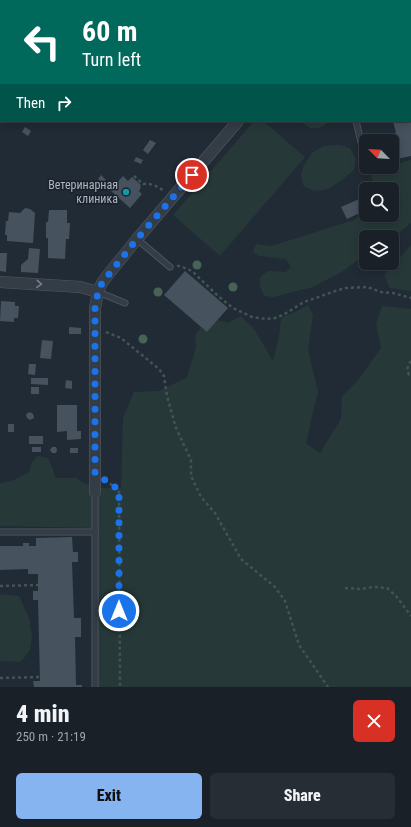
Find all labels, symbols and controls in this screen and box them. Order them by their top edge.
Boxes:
text: 60 m [82,15,138,48]
icon: left [16,16,68,68]
text: Turn left [82,49,141,70]
icon: right [53,92,75,114]
text: Then [16,94,45,112]
north arrow [359,134,399,174]
map controls [359,134,399,270]
pin [175,158,209,192]
icon: arrive [181,164,203,186]
place label: Ветеринарная клиника [48,178,118,206]
button: search [359,182,399,222]
marker: Ветеринарная клиника [121,187,131,197]
button: layers [359,230,399,270]
one-way arrow [36,280,42,289]
position arrow [98,590,140,632]
text: 4 min [16,700,70,728]
button: close [353,700,395,742]
text: 250 m · 21:19 [16,729,86,744]
button: Exit [16,773,202,819]
button: Share [210,773,395,819]

